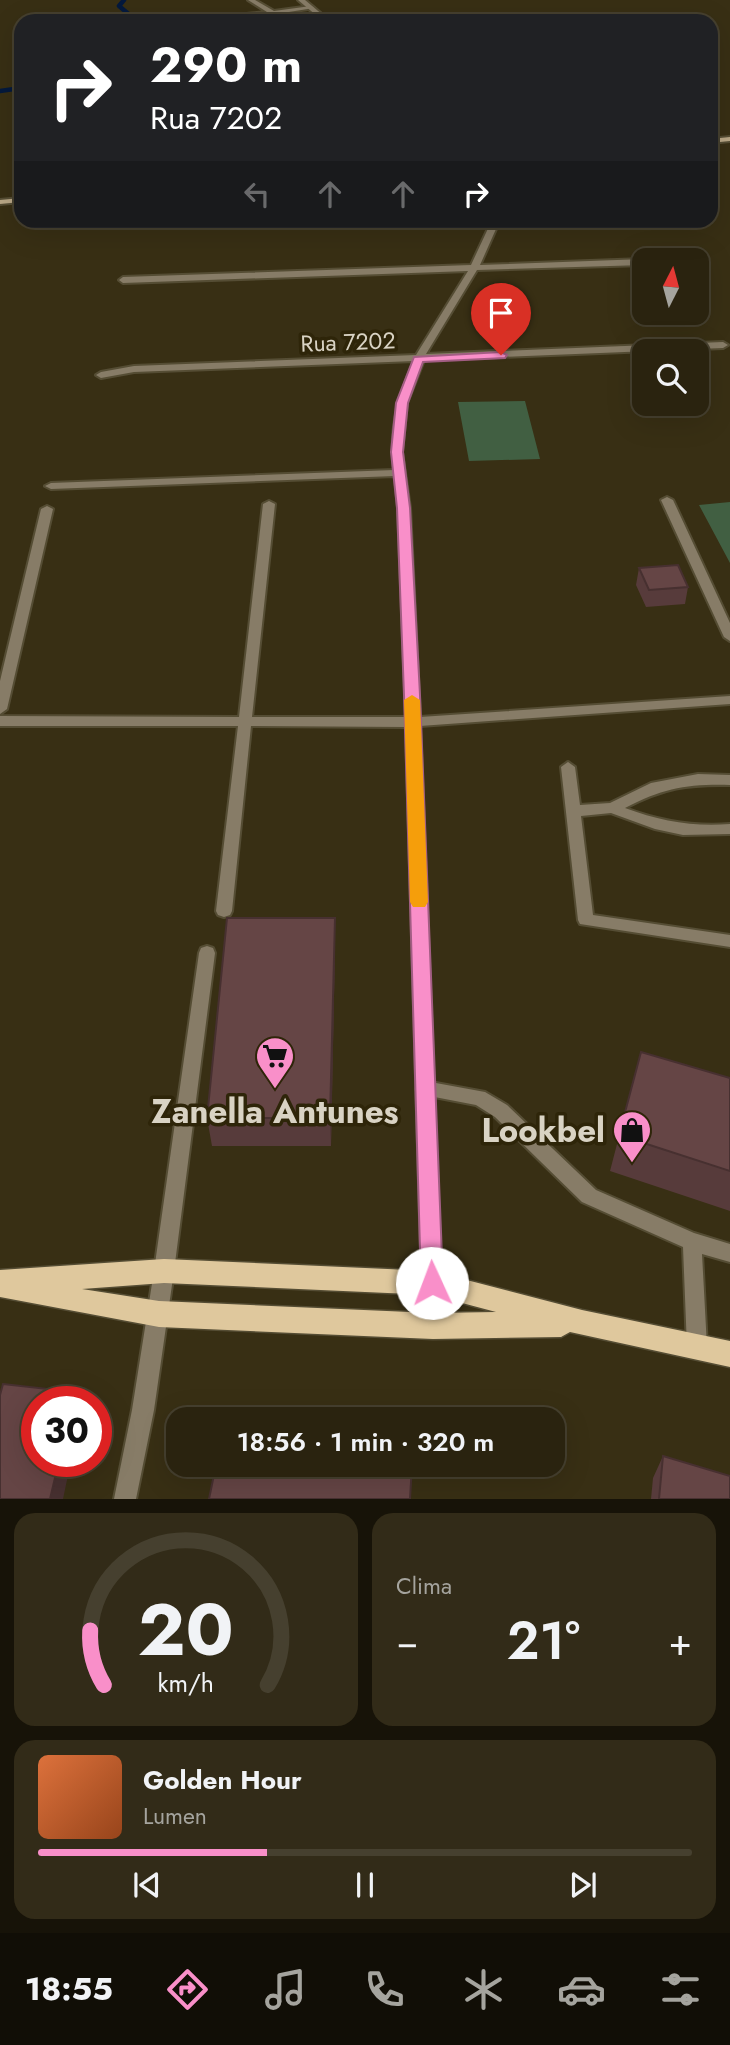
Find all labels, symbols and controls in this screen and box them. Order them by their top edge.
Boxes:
text: 290 m [150,30,302,100]
icon: right [35,42,126,133]
text: Rua 7202 [150,95,282,141]
icon: left [238,175,276,213]
icon: ahead [311,175,349,213]
icon: ahead [384,175,422,213]
icon: right [457,175,495,213]
north arrow [632,248,709,326]
map controls [632,248,709,416]
pin [471,283,531,355]
icon: arrive [482,294,520,332]
street label: Rua 7202 [300,323,396,361]
button: search [632,339,709,416]
supermarket icon: Zanella Antunes [254,1035,296,1090]
place label: Zanella Antunes [151,1088,399,1135]
place label: Lookbel [481,1107,605,1154]
shop icon: Lookbel [611,1109,653,1164]
position arrow [395,1246,469,1320]
speed limit sign: 30 [21,1386,112,1477]
text: 18:56 · 1 min · 320 m [237,1423,494,1461]
text: Clima [396,1569,452,1603]
text: 20 [138,1578,234,1683]
text: 21° [507,1603,580,1679]
text: − [396,1614,418,1669]
text: + [669,1614,692,1669]
text: km/h [158,1665,214,1701]
text: Golden Hour [143,1761,302,1799]
text: Lumen [143,1799,207,1833]
icon: previous [128,1866,166,1904]
icon: pause [346,1866,384,1904]
icon: next [564,1866,602,1904]
icon: directions [163,1965,212,2014]
icon: music [261,1965,310,2014]
icon: phone [360,1965,409,2014]
icon: climate [459,1965,508,2014]
icon: car [557,1965,606,2014]
icon: filters [656,1965,705,2014]
text: 18:55 [25,1966,113,2012]

